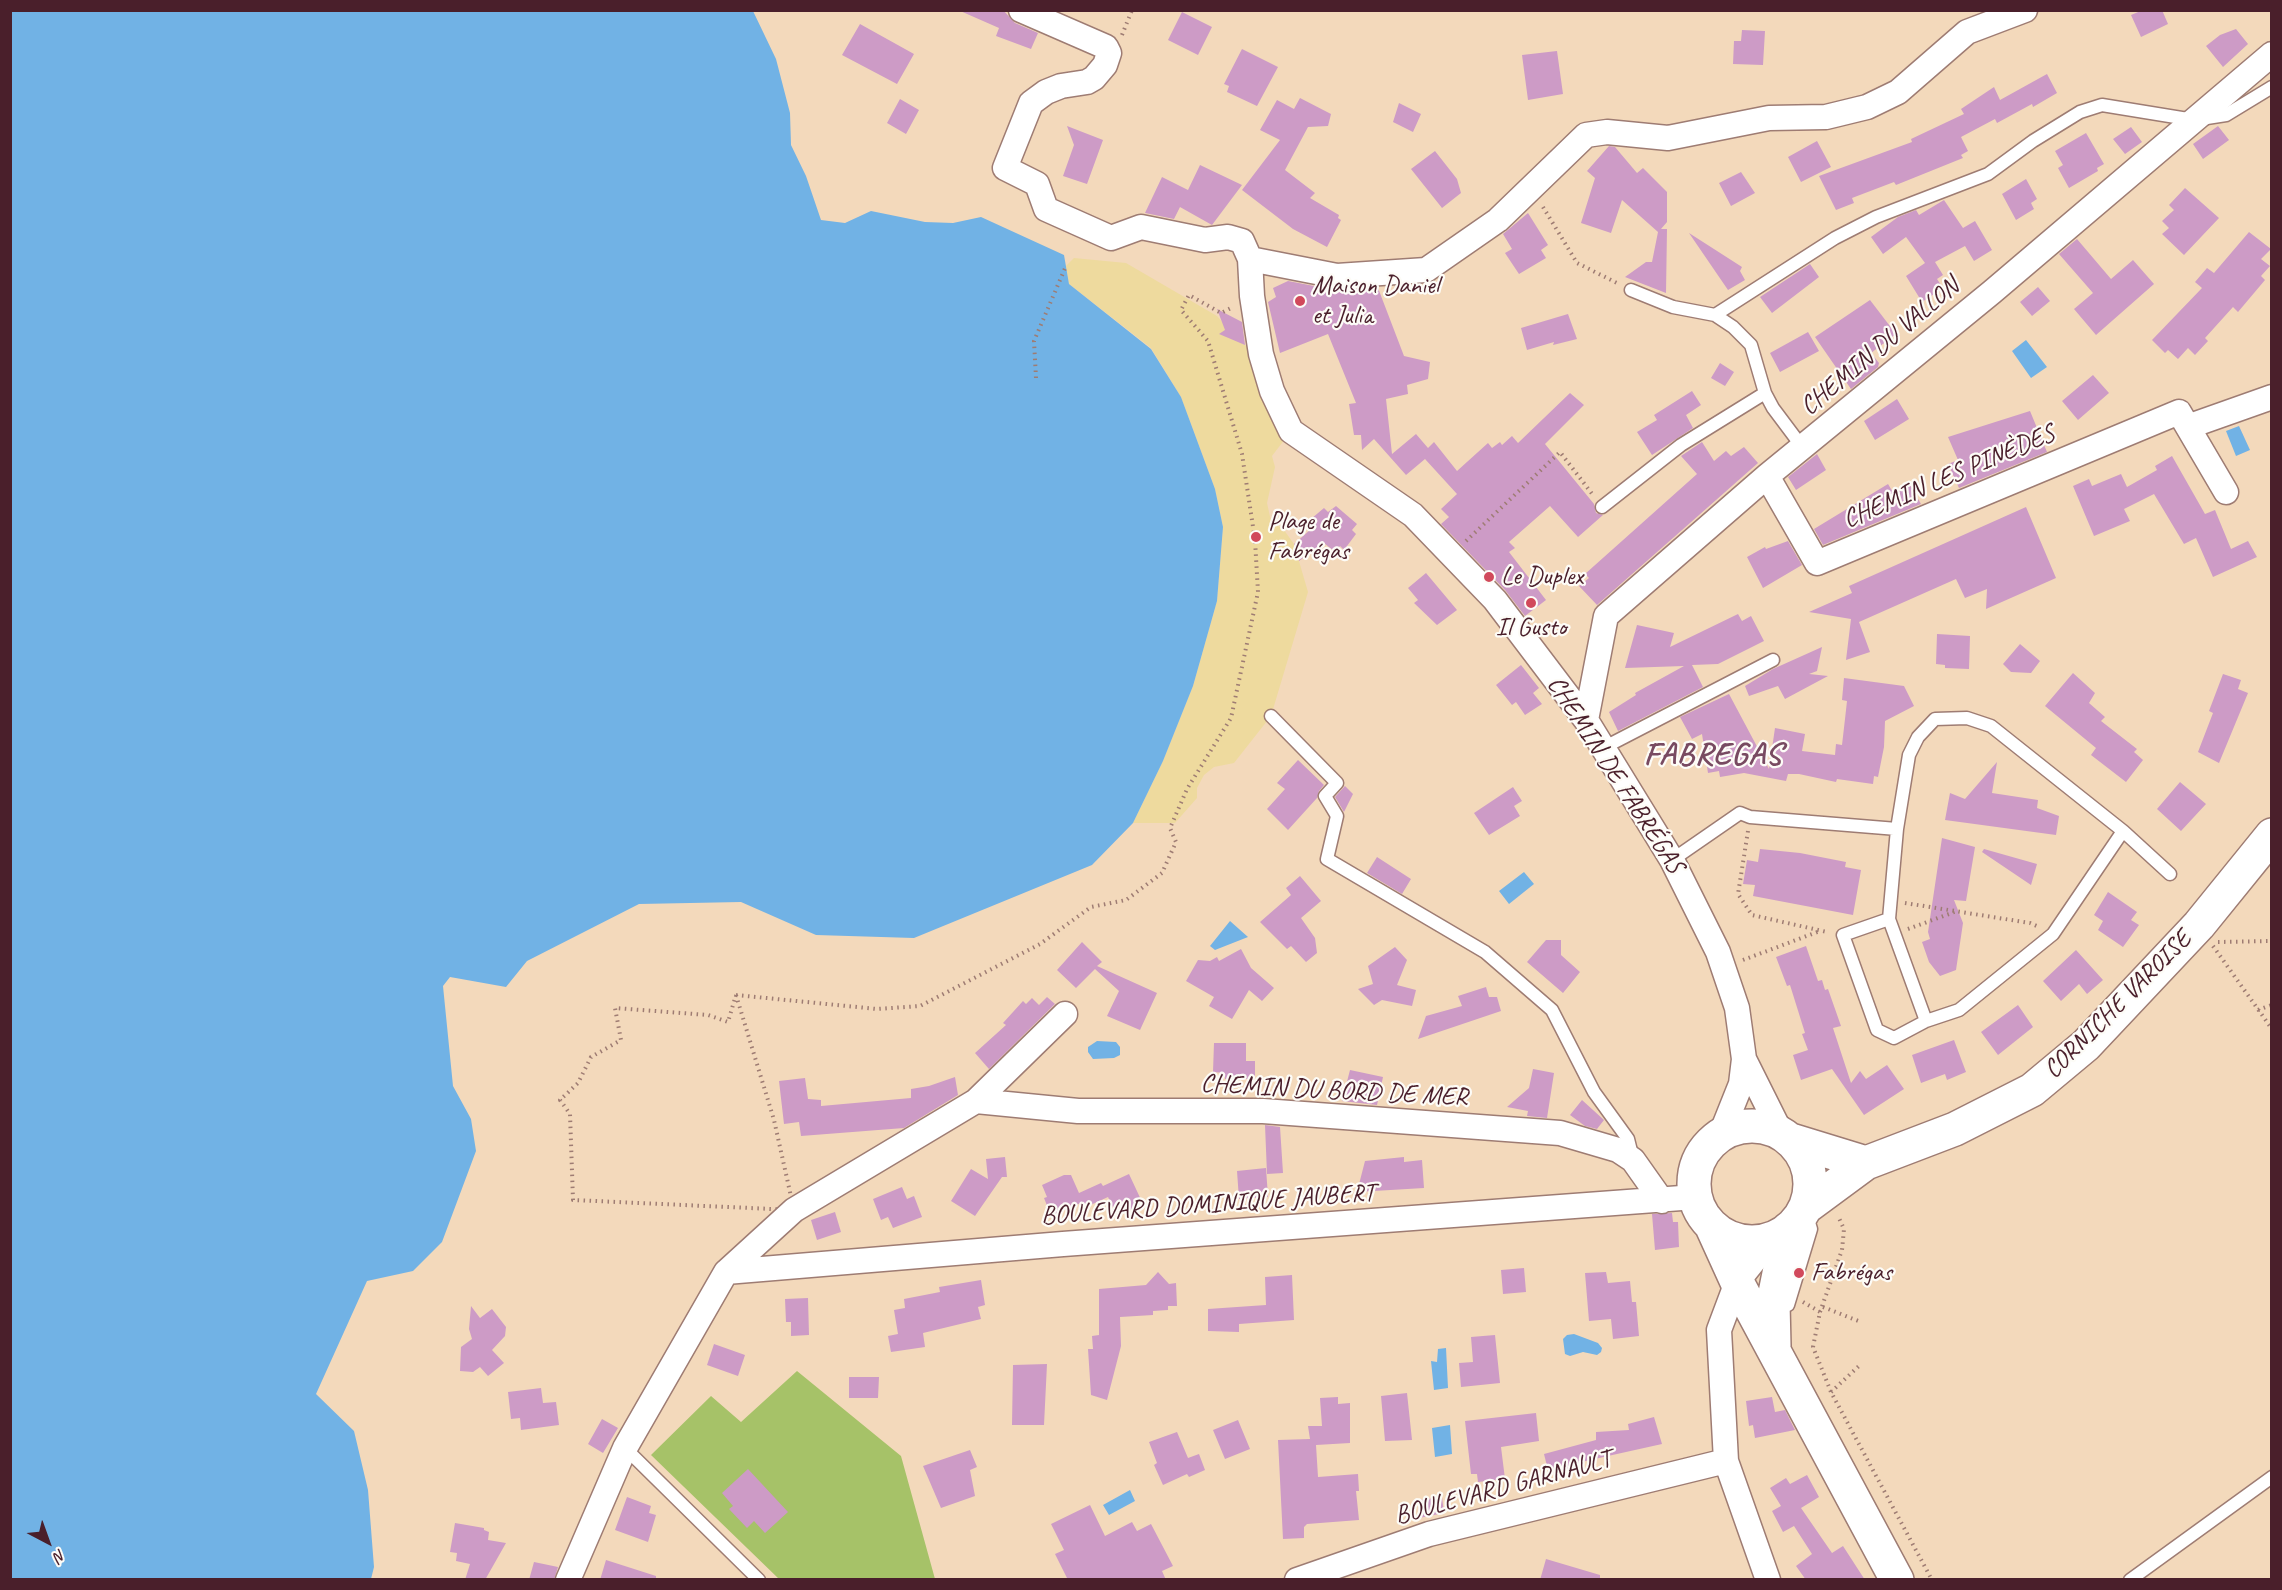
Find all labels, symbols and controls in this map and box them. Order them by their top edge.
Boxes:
place label: Maison Daniel et Julia [1312,270,1439,332]
street label: CHEMIN DU VALLON [1794,272,1966,422]
marker: Maison Daniel et Julia [1293,294,1307,308]
street label: CHEMIN LES PINÈDES [1839,418,2059,536]
place label: Plage de Fabrégas [1268,506,1349,568]
marker: Plage de Fabrégas [1249,530,1263,544]
place label: Le Duplex [1501,561,1583,593]
marker: Le Duplex [1482,570,1496,584]
marker: Il Gusto [1524,596,1538,610]
place label: Il Gusto [1496,612,1566,644]
street label: CHEMIN DE FABRÉGAS [1540,671,1690,879]
district label: FABREGAS [1644,737,1782,775]
street label: CORNICHE VAROISE [2038,925,2198,1085]
street label: CHEMIN DU BORD DE MER [1200,1068,1468,1114]
street label: BOULEVARD DOMINIQUE JAUBERT [1040,1178,1376,1232]
place label: Fabrégas [1811,1257,1892,1289]
marker: Fabrégas [1792,1266,1806,1280]
street label: BOULEVARD GARNAULT [1391,1444,1615,1532]
north arrow [18,1512,78,1572]
text: N [50,1545,70,1566]

